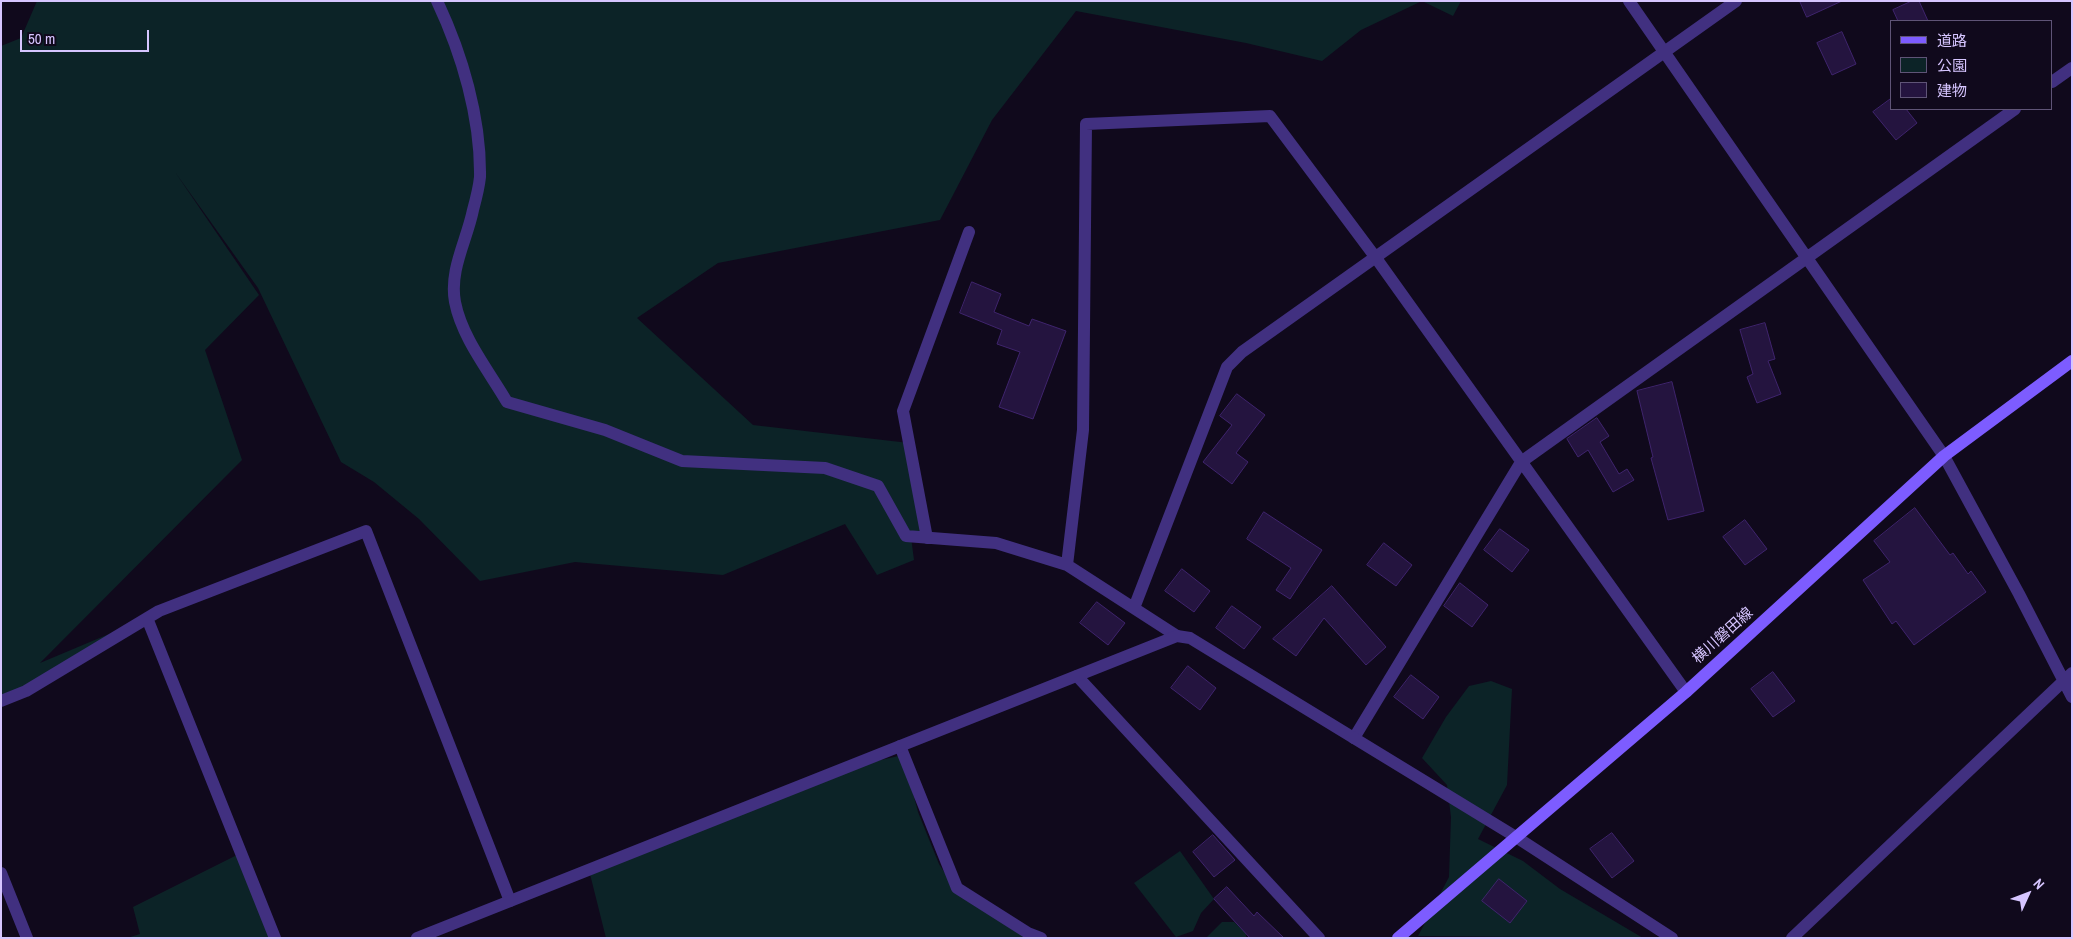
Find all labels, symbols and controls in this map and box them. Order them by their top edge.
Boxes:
scale bar [22,20,151,52]
legend [1890,20,2053,110]
text: 50 m [28,28,55,49]
text: 道路 [1937,30,1967,51]
text: 公園 [1937,55,1967,76]
text: 建物 [1937,80,1967,101]
street label: 横川磐田線 [1689,604,1757,668]
north arrow [2003,869,2053,919]
text: N [2030,875,2048,893]

